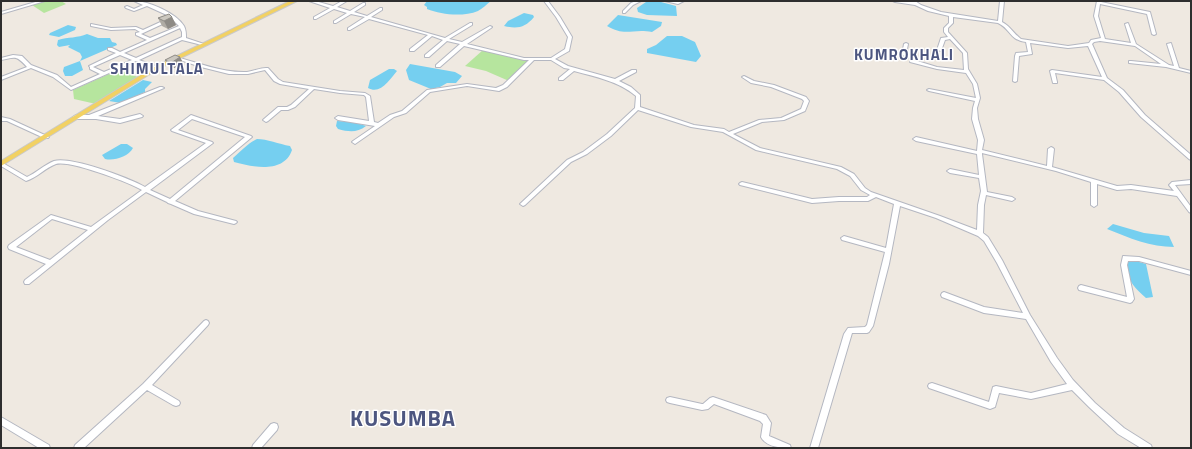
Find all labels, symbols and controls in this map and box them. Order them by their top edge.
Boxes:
district label: KUMROKHALI [854,43,954,66]
district label: SHIMULTALA [110,57,204,80]
district label: KUSUMBA [350,401,456,435]

